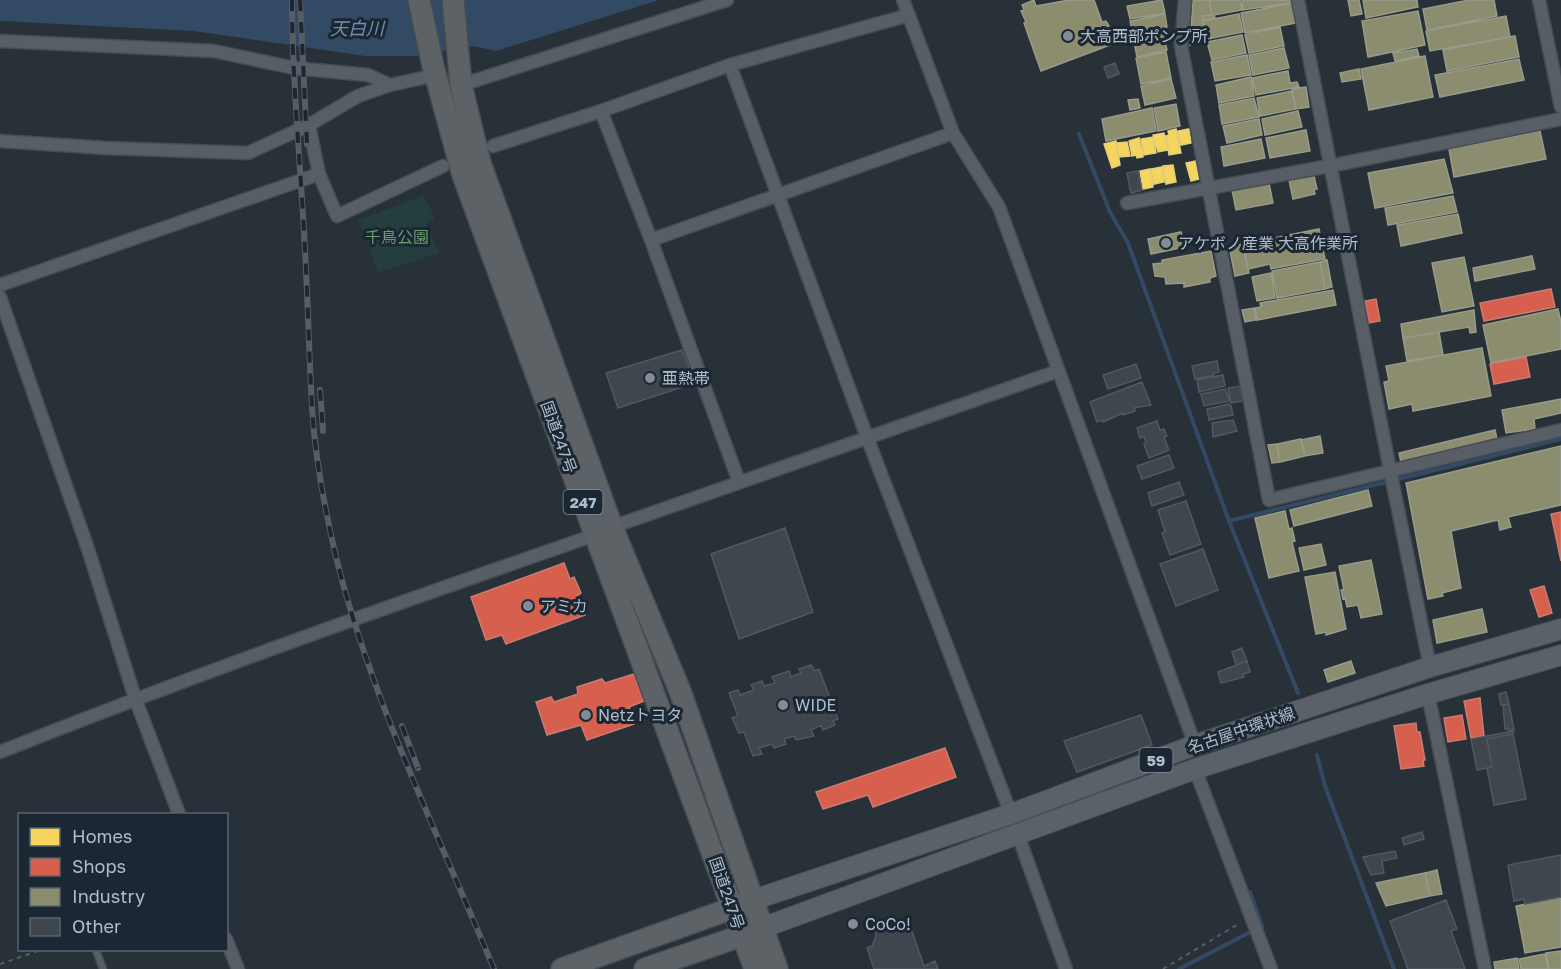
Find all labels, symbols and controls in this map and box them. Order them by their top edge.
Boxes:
water label: 天白川 [330,17,386,39]
place label: 大高西部ポンプ所 [1080,26,1208,46]
marker: 大高西部ポンプ所 [1061,29,1075,43]
park label: 千鳥公園 [365,227,429,247]
place label: アケボノ産業 大高作業所 [1178,233,1358,253]
marker: アケボノ産業 大高作業所 [1159,236,1173,250]
place label: 亜熱帯 [662,368,710,388]
marker: 亜熱帯 [643,371,657,385]
street label: 国道247号 [537,398,581,476]
road number: 247 [564,490,602,514]
place label: アミカ [540,596,588,616]
marker: アミカ [521,599,535,613]
place label: WIDE [795,695,836,715]
marker: WIDE [776,698,790,712]
street label: 名古屋中環状線 [1185,702,1297,758]
place label: Netzトヨタ [598,705,682,725]
marker: Netzトヨタ [579,708,593,722]
road number: 59 [1140,748,1172,772]
legend [18,813,228,951]
text: Homes [72,825,132,847]
street label: 国道247号 [705,854,749,932]
text: Shops [72,855,126,877]
text: Industry [72,885,145,907]
place label: CoCo! [865,914,911,934]
text: Other [72,915,121,937]
marker: CoCo! [846,917,860,931]

